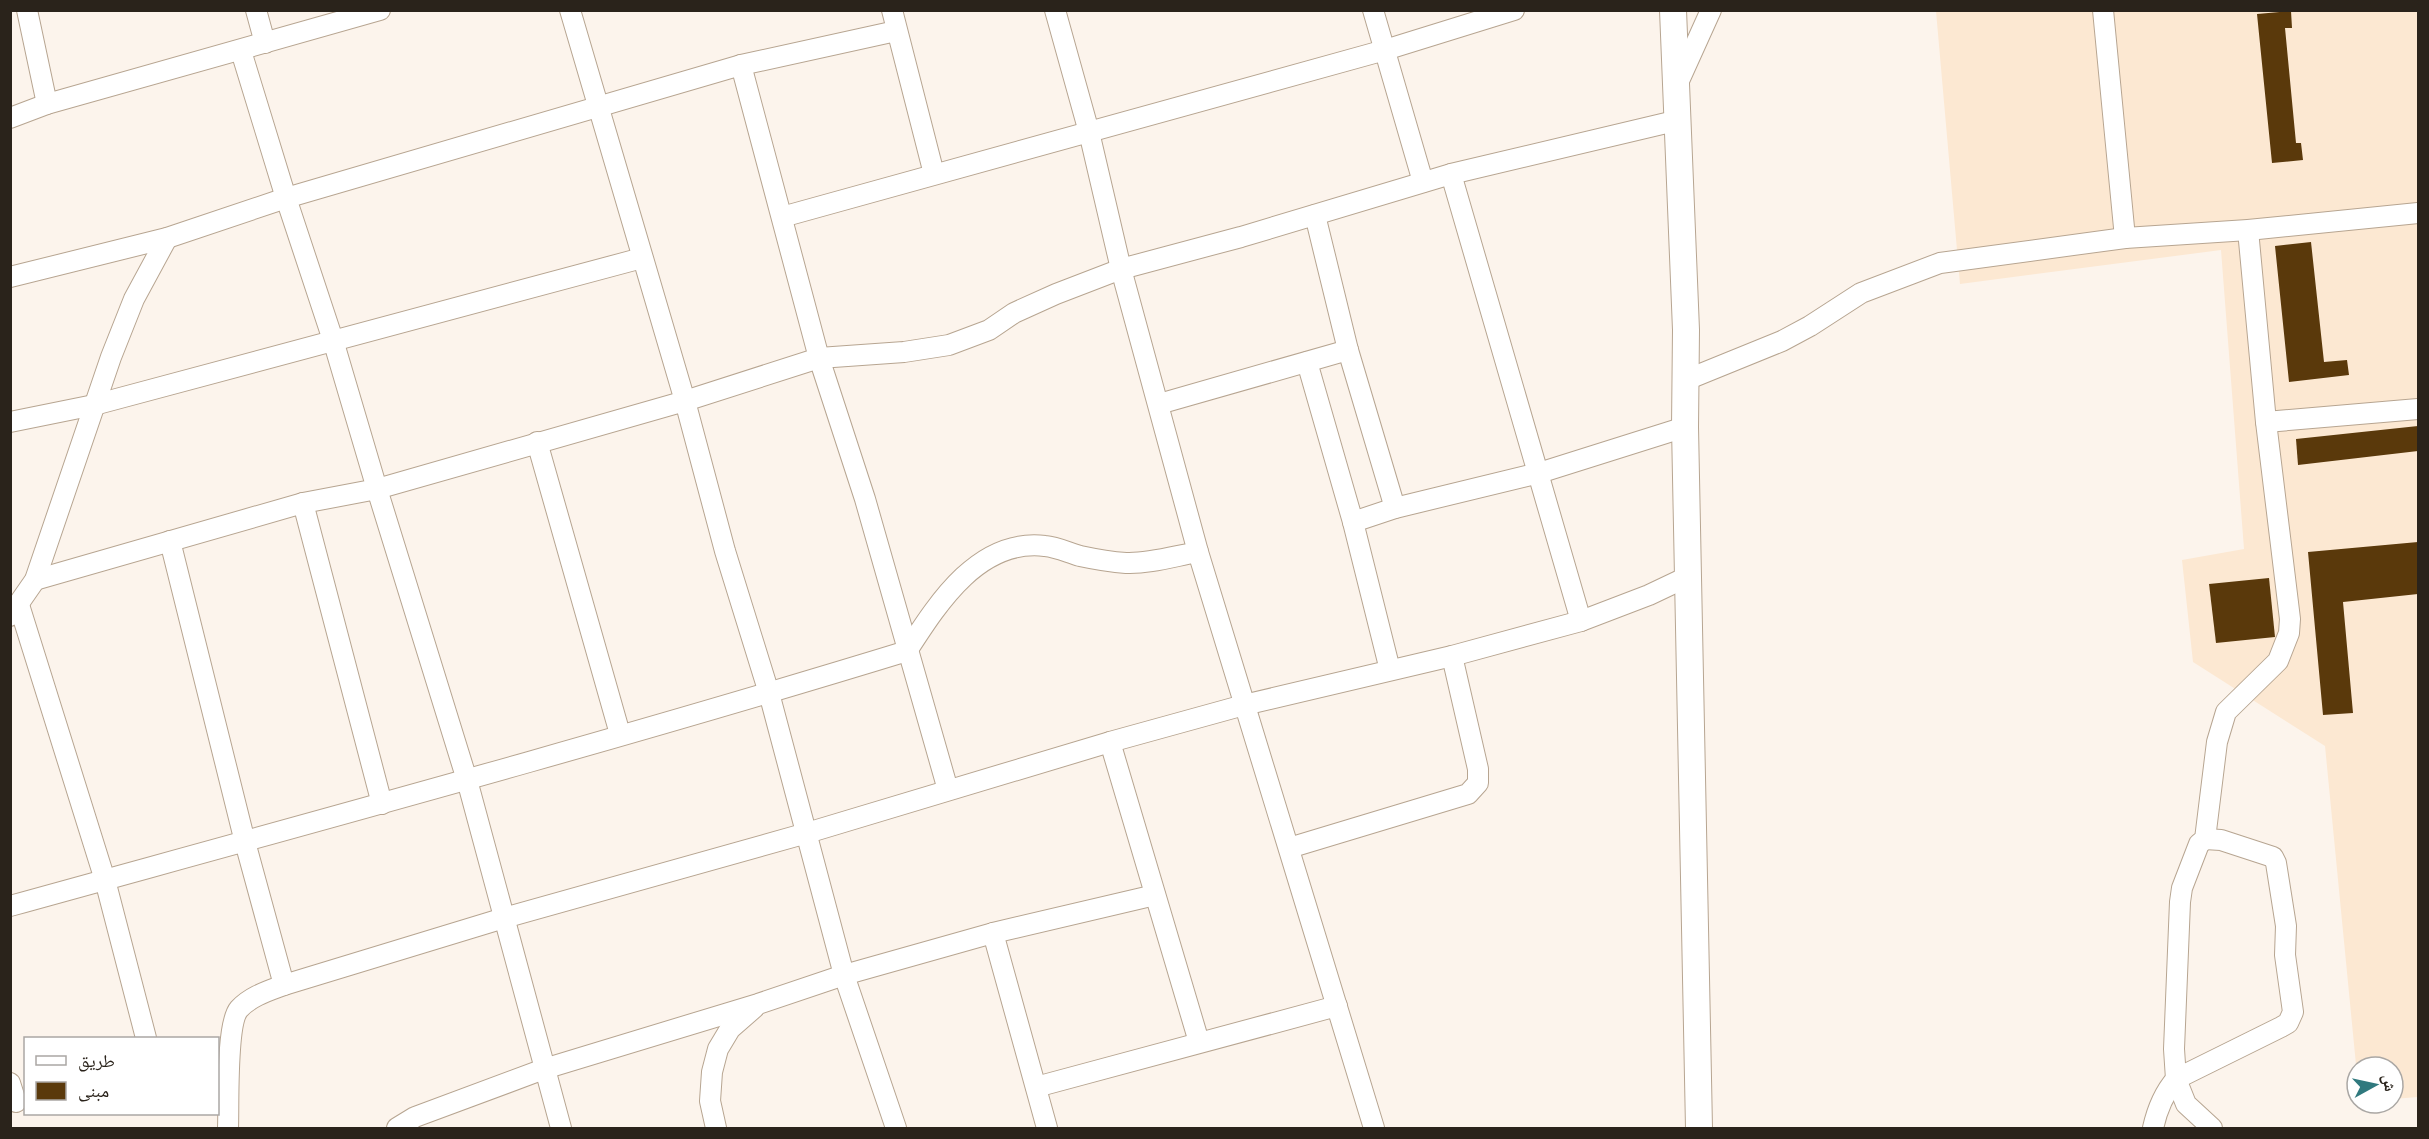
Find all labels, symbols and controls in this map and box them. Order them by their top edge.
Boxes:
legend [24,1037,219,1115]
text: طريق [78,1049,115,1072]
north arrow [2345,1055,2405,1115]
text: ش [2379,1073,2401,1093]
text: مبنى [78,1079,109,1102]

